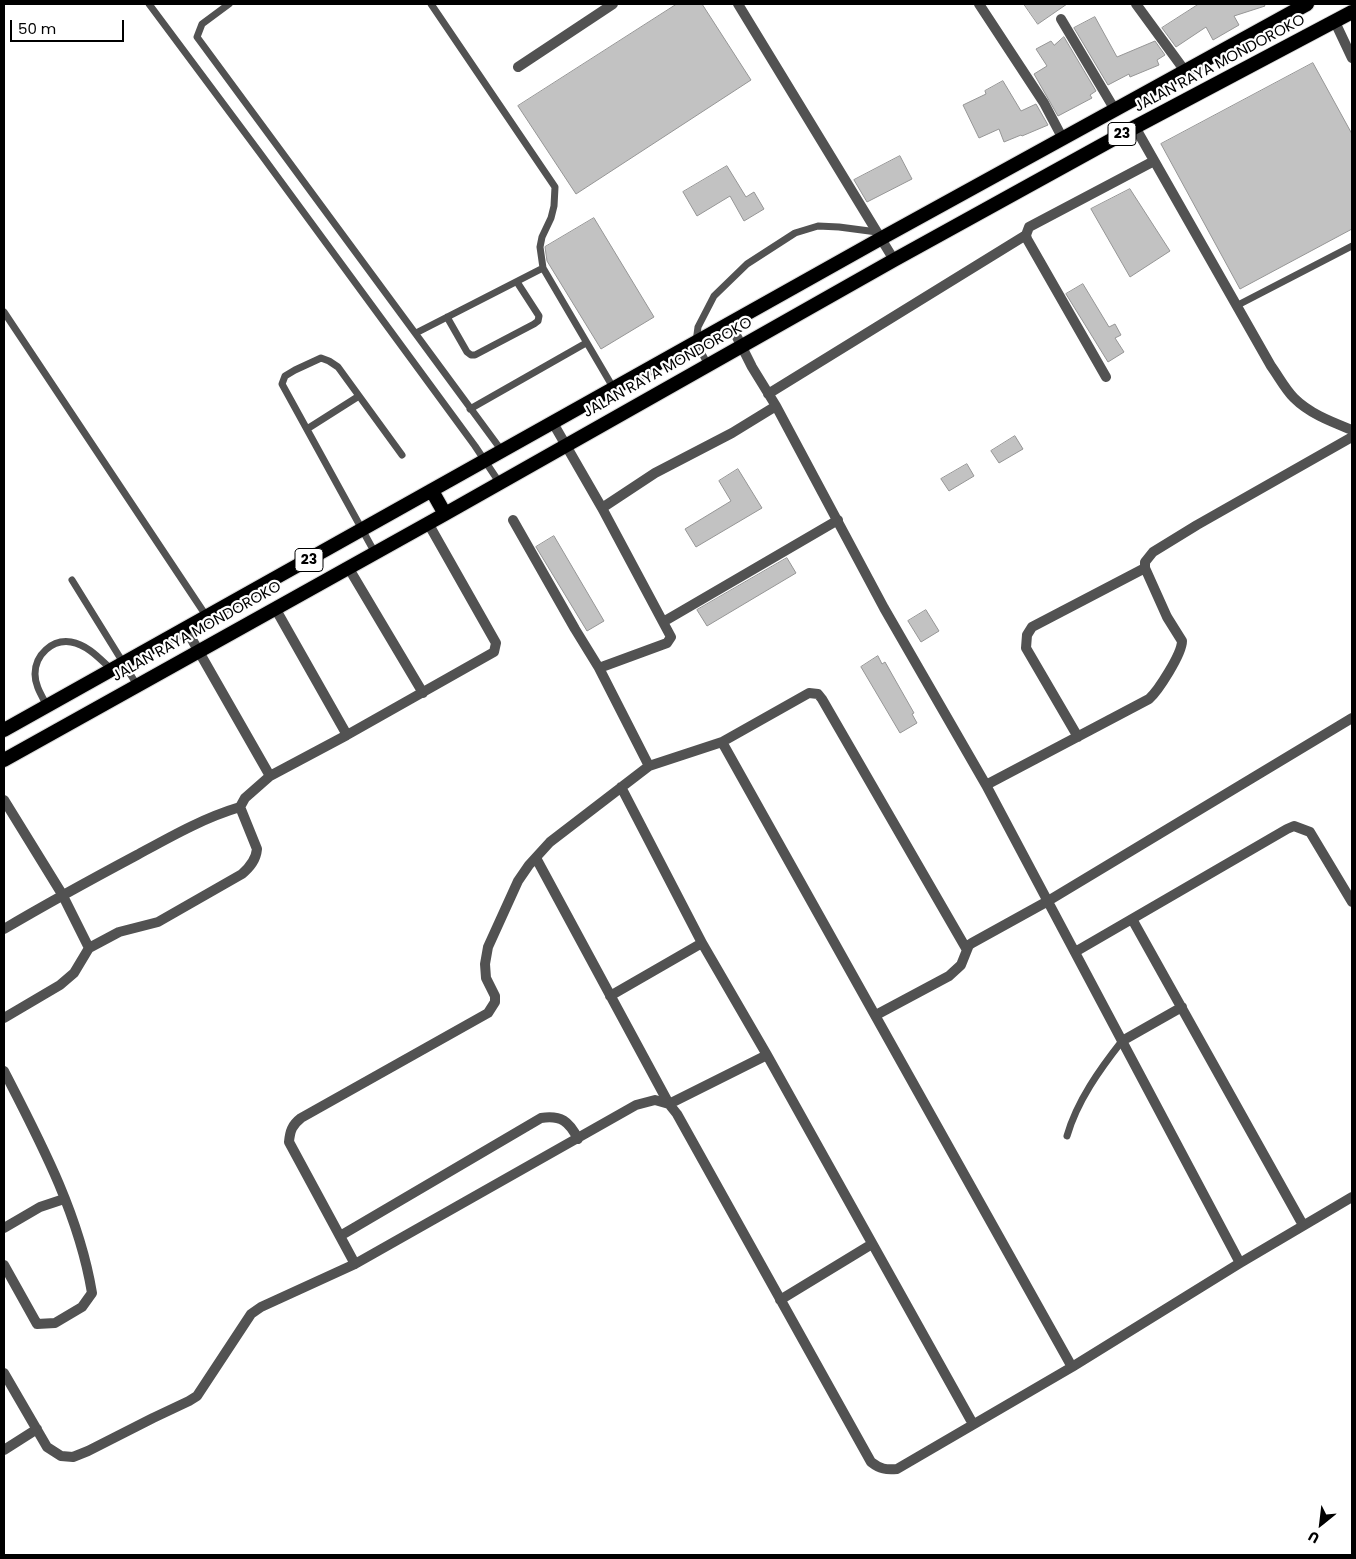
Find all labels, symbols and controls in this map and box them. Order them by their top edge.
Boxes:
scale bar [12,10,126,42]
street label: JALAN RAYA MONDOROKO [1132,11,1308,117]
text: 50 m [18,18,56,39]
road number: 23 [1108,122,1136,146]
street label: JALAN RAYA MONDOROKO [580,314,756,422]
road number: 23 [295,548,323,572]
street label: JALAN RAYA MONDOROKO [109,578,285,686]
north arrow [1296,1499,1346,1549]
text: U [1305,1526,1323,1548]

